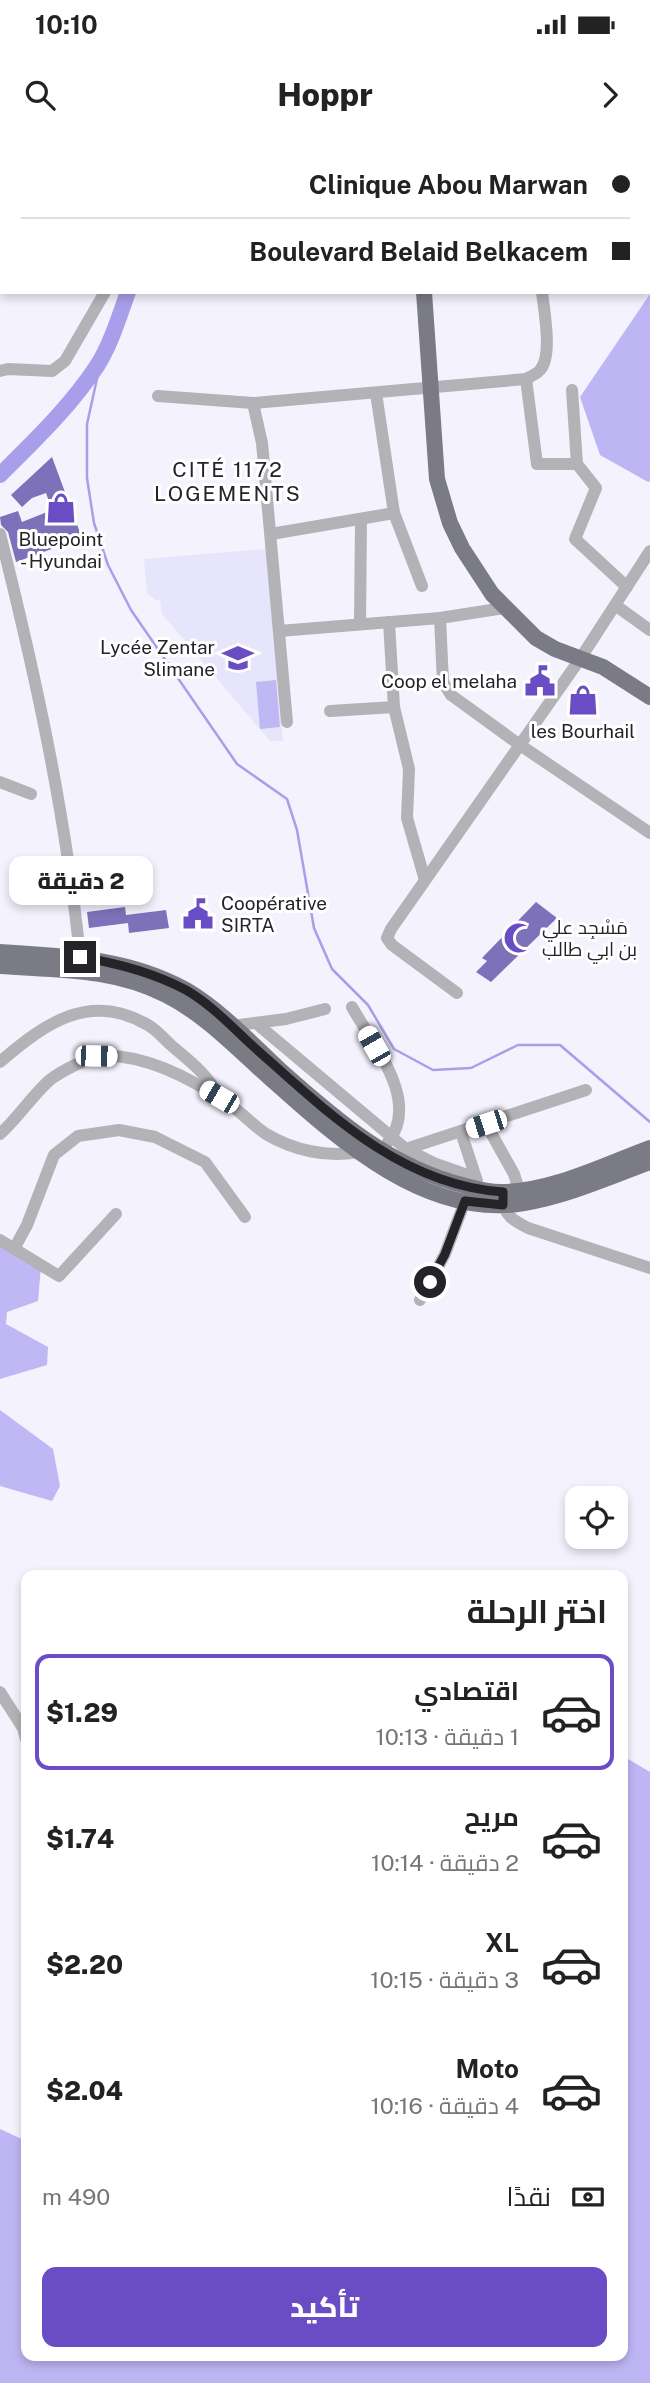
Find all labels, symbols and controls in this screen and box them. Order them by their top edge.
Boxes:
text: 10:10 [35,9,98,40]
icon: search [21,76,59,114]
text: Hoppr [277,76,373,113]
icon: forward [591,76,629,114]
text: Clinique Abou Marwan [309,169,588,200]
text: Boulevard Belaid Belkacem [249,236,588,267]
district label: CITÉ 1172 LOGEMENTS [154,457,302,506]
shop icon: Bluepoint - Hyundai [44,491,78,525]
place label: Bluepoint - Hyundai [19,528,103,572]
place label: Lycée Zentar Slimane [100,636,215,680]
school or university icon: Lycée Zentar Slimane [221,641,255,675]
public building icon: Coop el melaha [523,664,557,698]
place label: Coop el melaha [381,670,517,692]
shop icon: les Bourhail [566,683,600,717]
place label: les Bourhail [531,720,635,742]
callout: 2 دقيقة [8,856,152,904]
text: 2 دقيقة [38,867,124,894]
place label: Coopérative SIRTA [221,892,327,936]
public building icon: Coopérative SIRTA [181,897,215,931]
place label: مَسْجِد علي بن ابي طالب [542,916,637,964]
mosque icon: مَسْجِد علي بن ابي طالب [502,921,536,955]
route end [64,941,96,973]
car [355,1023,394,1069]
car [75,1045,118,1067]
car [196,1077,243,1117]
car [463,1108,510,1140]
route start [414,1266,446,1298]
map controls [565,1486,628,1549]
button: locate [565,1486,628,1549]
text: اختر الرحلة [467,1593,607,1630]
text: اقتصادي [414,1675,519,1706]
icon: car [540,1681,603,1744]
text: $1.29 [46,1697,118,1728]
text: 1 دقيقة · 10:13 [375,1723,519,1750]
text: مريح [464,1801,519,1832]
icon: car [540,1807,603,1870]
text: $1.74 [46,1823,114,1854]
text: 2 دقيقة · 10:14 [371,1849,519,1876]
text: XL [485,1927,519,1958]
icon: car [540,1933,603,1996]
text: $2.20 [46,1949,123,1980]
text: 3 دقيقة · 10:15 [370,1966,519,1993]
text: Moto [456,2053,519,2084]
icon: car [540,2059,603,2122]
text: $2.04 [46,2075,123,2106]
text: 4 دقيقة · 10:16 [371,2092,519,2119]
icon: cash [569,2178,607,2216]
text: نقدًا [507,2181,551,2212]
text: 490 m [42,2183,110,2210]
button: تأكيد [42,2267,607,2347]

